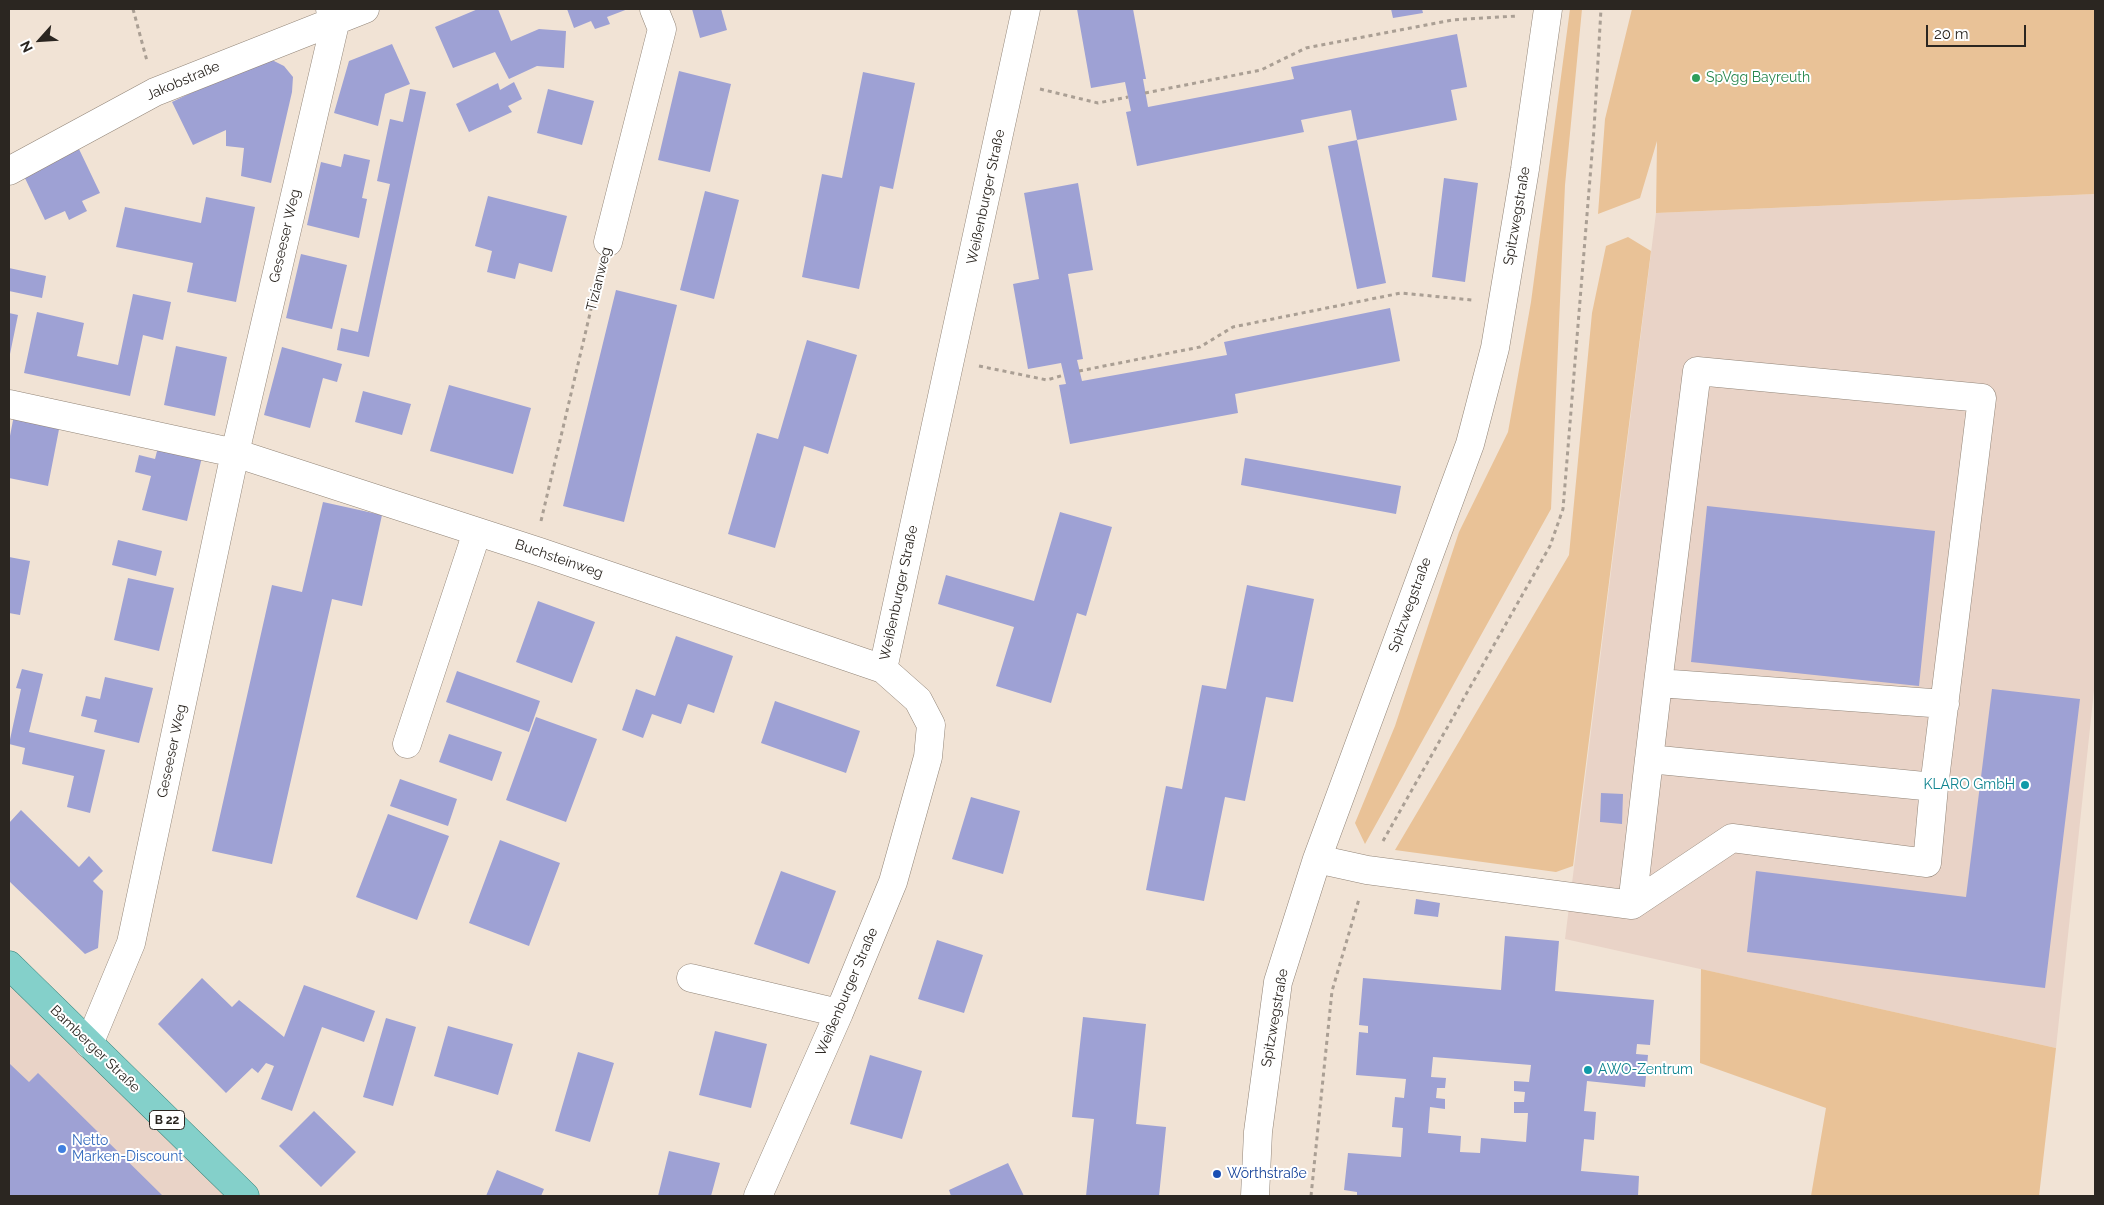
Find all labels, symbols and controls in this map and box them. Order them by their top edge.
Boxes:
north arrow [15,15,65,65]
scale bar [1929,15,2029,47]
text: 20 m [1934,25,1969,43]
text: N [17,38,36,55]
street label: Jakobstraße [144,58,222,104]
place label: SpVgg Bayreuth [1706,70,1810,86]
marker: SpVgg Bayreuth [1690,72,1702,84]
street label: Weißenburger Straße [963,128,1009,266]
street label: Spitzwegstraße [1500,165,1534,267]
street label: Geseeser Weg [266,188,304,284]
street label: Tizianweg [583,245,615,313]
street label: Weißenburger Straße [876,524,922,662]
street label: Buchsteinweg [513,536,605,582]
street label: Spitzwegstraße [1385,555,1435,655]
street label: Geseeser Weg [154,703,190,799]
place label: KLARO GmbH [1923,777,2015,793]
marker: KLARO GmbH [2019,779,2031,791]
street label: Weißenburger Straße [812,925,882,1059]
street label: Spitzwegstraße [1258,967,1292,1069]
street label: Bamberger Straße [47,1002,143,1096]
place label: AWO-Zentrum [1598,1062,1693,1078]
marker: AWO-Zentrum [1582,1064,1594,1076]
road number: B 22 [150,1110,184,1130]
place label: Netto Marken-Discount [72,1133,183,1166]
marker: Netto Marken-Discount [56,1143,68,1155]
place label: Wörthstraße [1227,1166,1307,1182]
marker: Wörthstraße [1211,1168,1223,1180]

